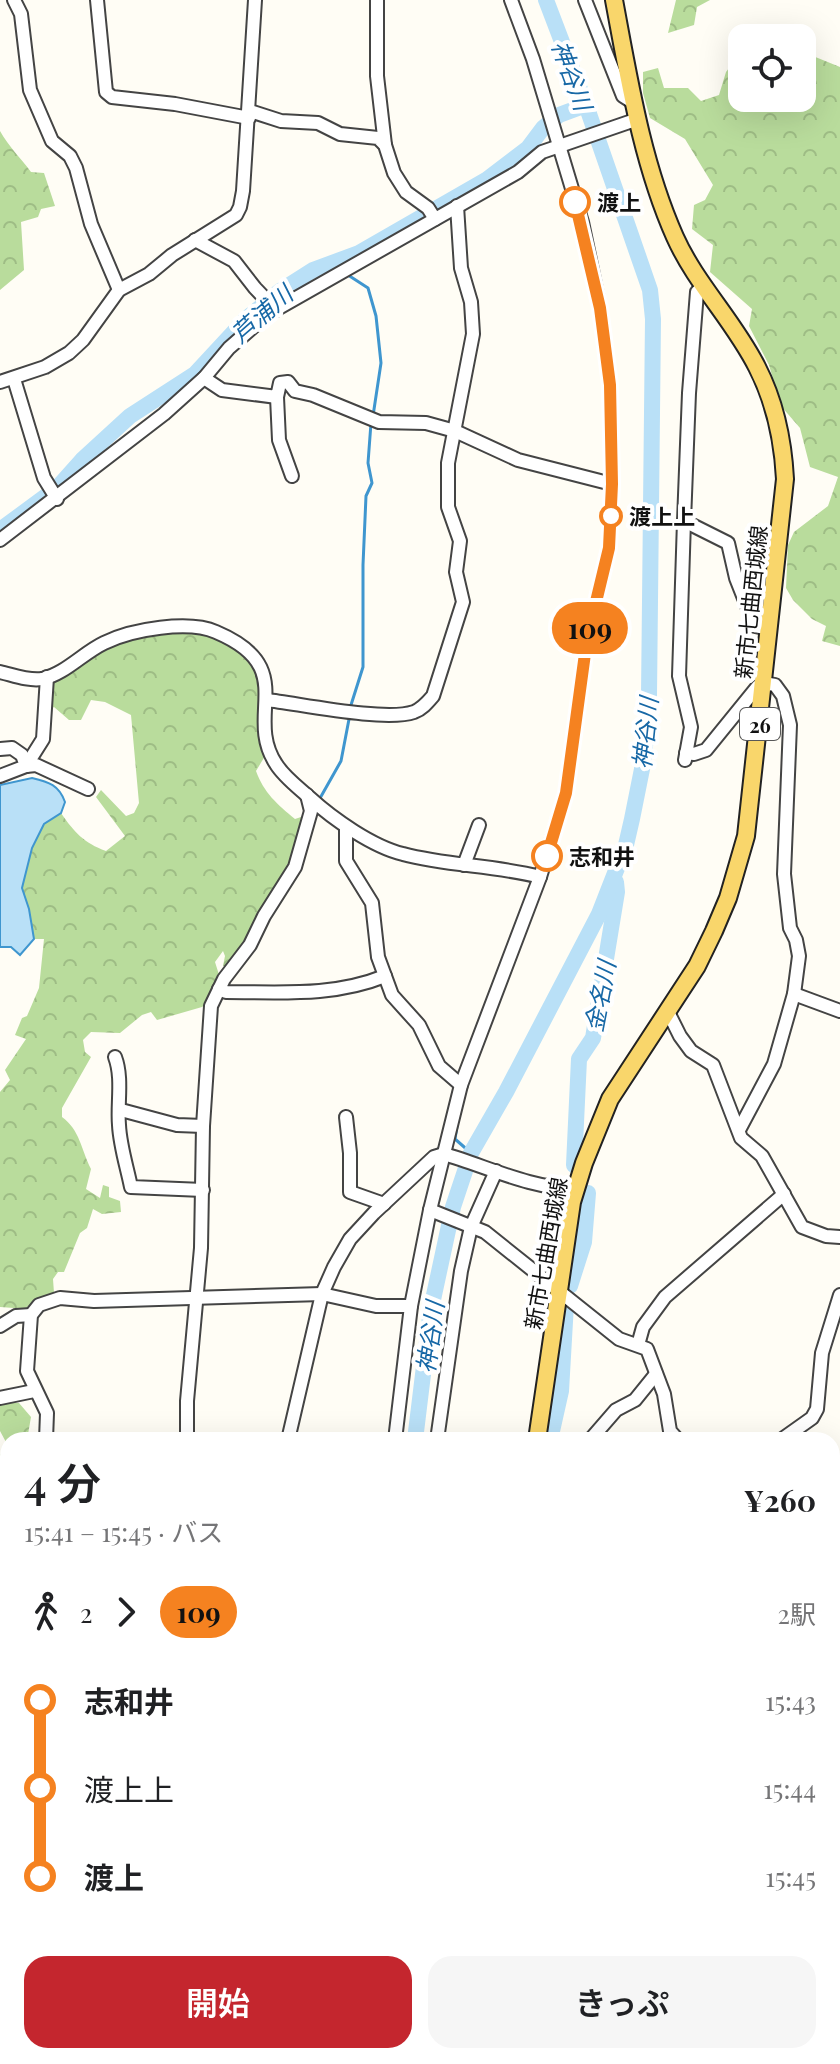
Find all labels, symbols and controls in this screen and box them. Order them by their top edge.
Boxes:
map controls [728,24,816,112]
button: locate [728,24,816,112]
water label: 神谷川 [546,36,601,117]
marker: 渡上 [560,187,590,217]
place label: 渡上 [597,187,641,217]
water label: 芦浦川 [223,275,301,349]
place label: 渡上上 [629,501,695,531]
marker: 渡上上 [600,505,622,527]
street label: 新市七曲西城線 [727,524,773,680]
line badge: 109 [544,602,636,654]
text: 109 [568,609,612,646]
water label: 神谷川 [624,693,664,770]
road number: 26 [740,708,780,740]
marker: 志和井 [532,841,562,871]
place label: 志和井 [569,841,635,871]
water label: 金名川 [576,955,622,1034]
street label: 新市七曲西城線 [517,1175,573,1331]
water label: 神谷川 [408,1296,450,1375]
text: 4 分 [24,1452,101,1511]
text: ¥260 [744,1480,816,1520]
text: 15:41 – 15:45 · バス [24,1514,223,1549]
icon: walk [24,1590,68,1634]
icon: forward [104,1590,148,1634]
text: 109 [176,1593,221,1630]
text: 2 [80,1595,92,1630]
text: 2駅 [778,1596,816,1631]
text: 志和井 [84,1681,174,1721]
text: 15:43 [765,1683,816,1718]
text: 渡上上 [84,1769,174,1809]
text: 15:44 [763,1771,816,1806]
text: 渡上 [84,1857,144,1897]
text: 15:45 [765,1859,816,1894]
button: 開始 [24,1956,412,2048]
button: きっぷ [428,1956,816,2048]

